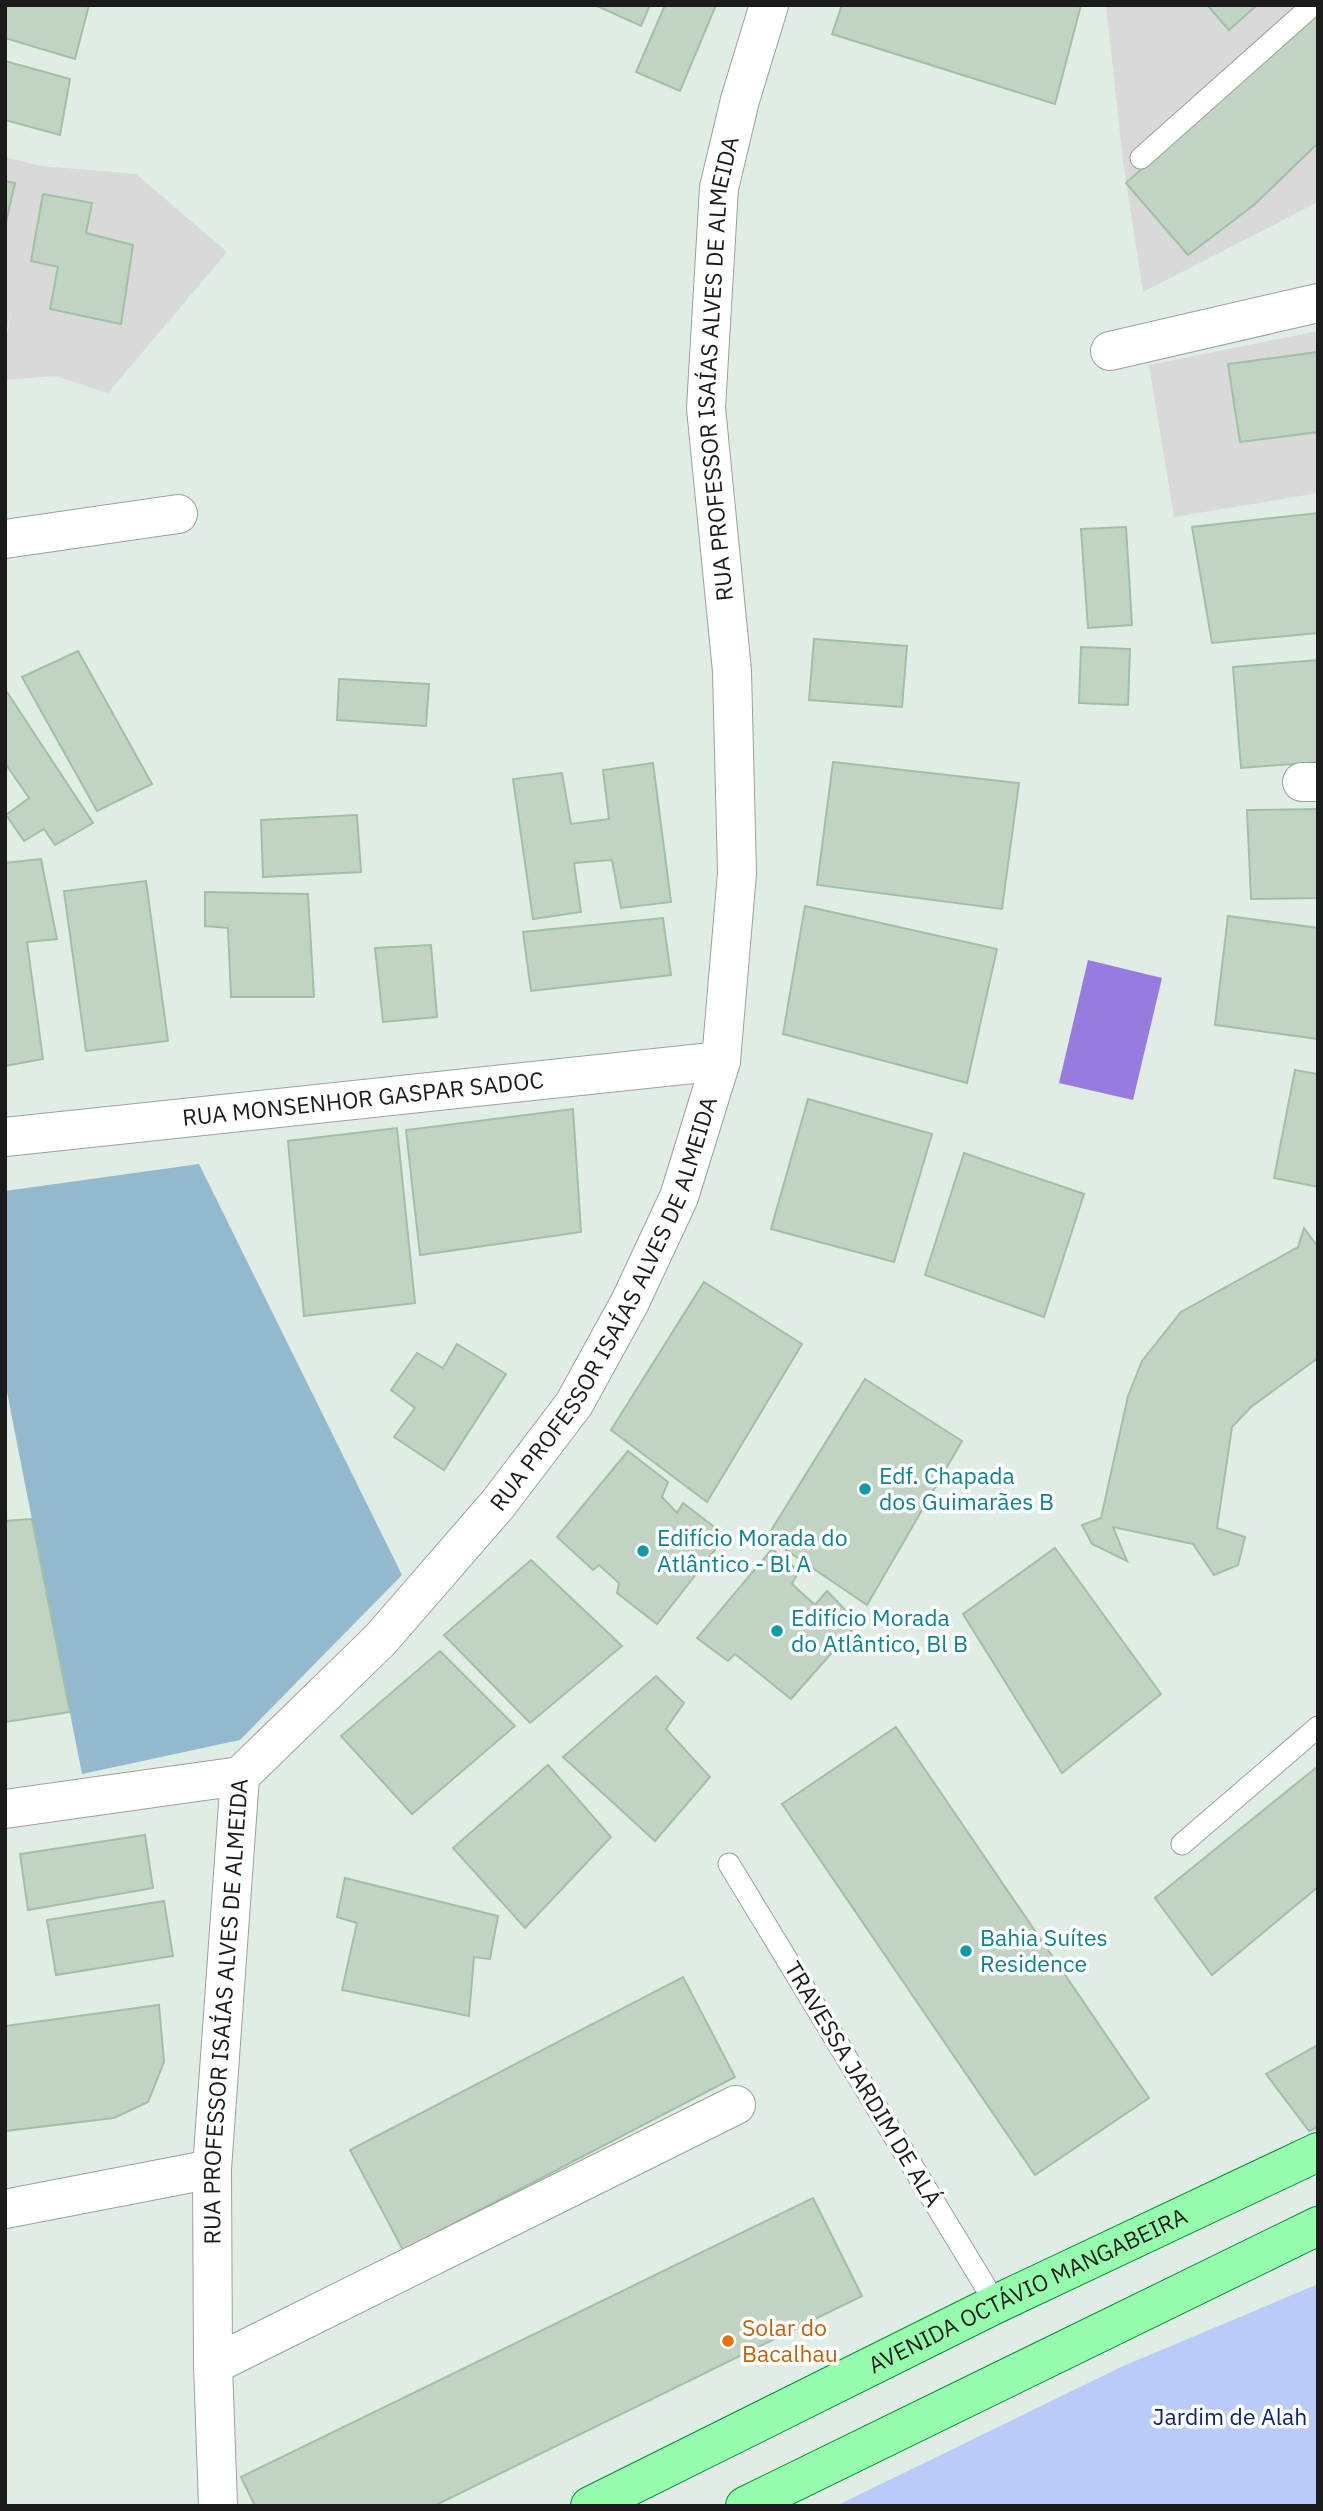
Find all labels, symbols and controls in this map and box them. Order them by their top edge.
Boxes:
street label: RUA PROFESSOR ISAÍAS ALVES DE ALMEIDA [690,133,745,603]
street label: RUA MONSENHOR GASPAR SADOC [181,1064,545,1132]
street label: RUA PROFESSOR ISAÍAS ALVES DE ALMEIDA [482,1092,723,1516]
place label: Edf. Chapada dos Guimarães B [879,1460,1054,1516]
marker: Edf. Chapada dos Guimarães B [857,1481,873,1497]
place label: Edifício Morada do Atlântico - Bl A [657,1522,848,1578]
marker: Edifício Morada do Atlântico - Bl A [635,1543,651,1559]
place label: Edifício Morada do Atlântico, Bl B [791,1602,968,1658]
marker: Edifício Morada do Atlântico, Bl B [769,1623,785,1639]
street label: RUA PROFESSOR ISAÍAS ALVES DE ALMEIDA [196,1777,254,2245]
place label: Bahia Suítes Residence [980,1922,1108,1978]
marker: Bahia Suítes Residence [958,1943,974,1959]
street label: TRAVESSA JARDIM DE ALÁ [779,1955,949,2212]
street label: AVENIDA OCTÁVIO MANGABEIRA [863,2200,1192,2379]
place label: Solar do Bacalhau [742,2312,838,2368]
marker: Solar do Bacalhau [720,2333,736,2349]
park label: Jardim de Alah [1153,2401,1307,2431]

